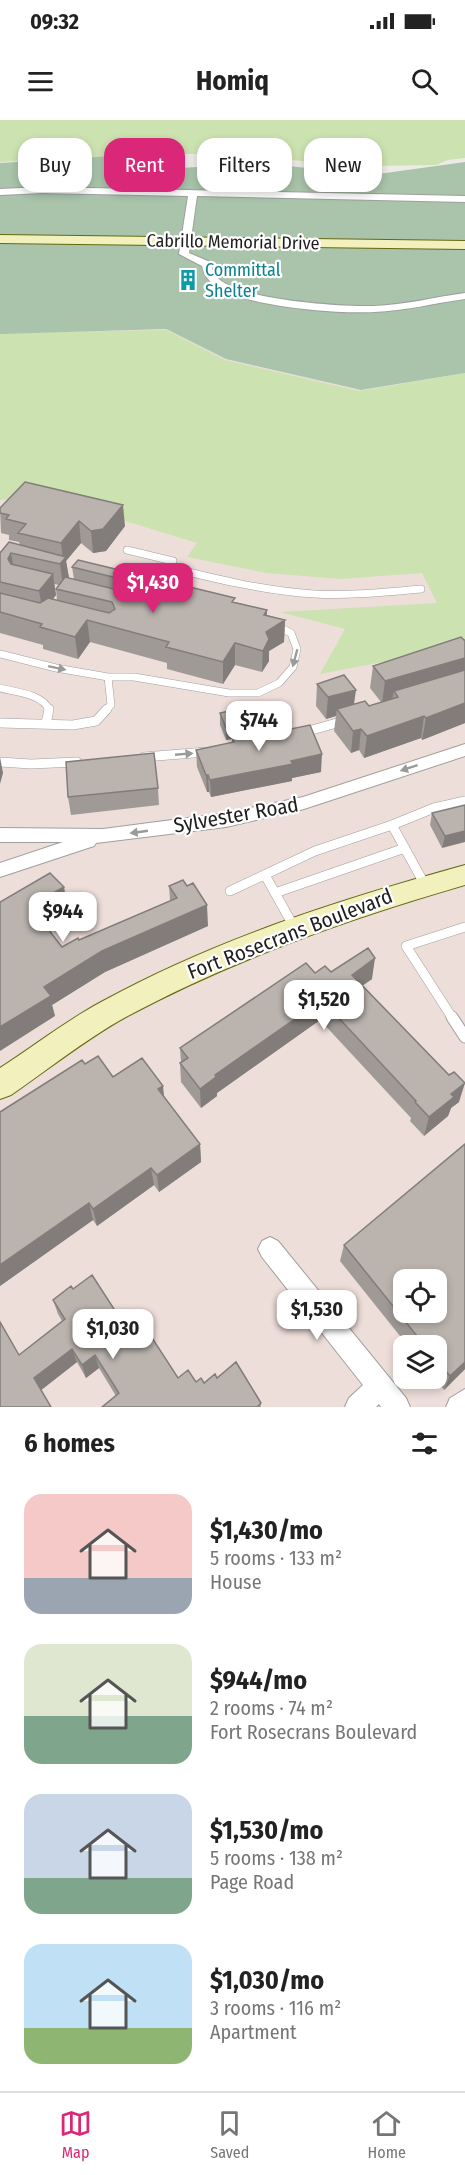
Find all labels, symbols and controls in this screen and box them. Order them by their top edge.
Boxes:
text: 09:32 [30,8,79,35]
icon: menu [24,65,57,98]
text: Homiq [196,65,269,97]
icon: search [408,65,441,98]
chip: Buy [18,138,92,192]
chip: Rent [104,138,185,192]
chip: Filters [197,138,292,192]
chip: New [304,138,382,192]
street label: Cabrillo Memorial Drive [146,229,320,255]
place label: Committal Shelter [205,259,281,302]
building icon: Committal Shelter [176,268,200,292]
pin: $1,430 [104,563,202,614]
text: $1,430 [127,570,179,594]
one-way arrow [289,649,299,667]
one-way arrow [48,663,66,673]
pin: $744 [223,701,295,752]
text: $744 [240,708,278,732]
one-way arrow [175,749,194,759]
one-way arrow [400,764,418,774]
street label: Sylvester Road [172,791,300,839]
one-way arrow [129,827,148,836]
street label: Fort Rosecrans Boulevard [184,883,396,985]
pin: $944 [27,892,99,943]
text: $944 [43,899,83,923]
pin: $1,520 [275,980,373,1031]
text: $1,520 [298,987,350,1011]
map controls [393,1269,447,1389]
button: locate [393,1269,447,1323]
pin: $1,530 [268,1290,366,1341]
text: $1,530 [291,1297,343,1321]
pin: $1,030 [64,1309,162,1360]
text: $1,030 [86,1316,140,1340]
button: layers [393,1335,447,1389]
icon: filters [408,1427,441,1460]
text: 6 homes [24,1428,115,1459]
text: $1,430/mo [210,1515,323,1546]
icon: home [72,1518,144,1590]
text: 5 rooms · 133 m² [210,1546,342,1570]
text: House [210,1570,262,1594]
text: $944/mo [210,1665,307,1696]
icon: home [72,1668,144,1740]
text: 2 rooms · 74 m² [210,1696,333,1720]
text: Fort Rosecrans Boulevard [210,1720,417,1744]
text: $1,530/mo [210,1815,323,1846]
icon: home [72,1818,144,1890]
text: 5 rooms · 138 m² [210,1846,343,1870]
text: Page Road [210,1870,294,1894]
text: $1,030/mo [210,1965,324,1996]
icon: home [72,1968,144,2040]
text: 3 rooms · 116 m² [210,1996,341,2020]
text: Apartment [210,2020,297,2044]
tab: Map [59,2107,92,2162]
tab: Saved [210,2107,249,2162]
tab: Home [368,2107,406,2162]

